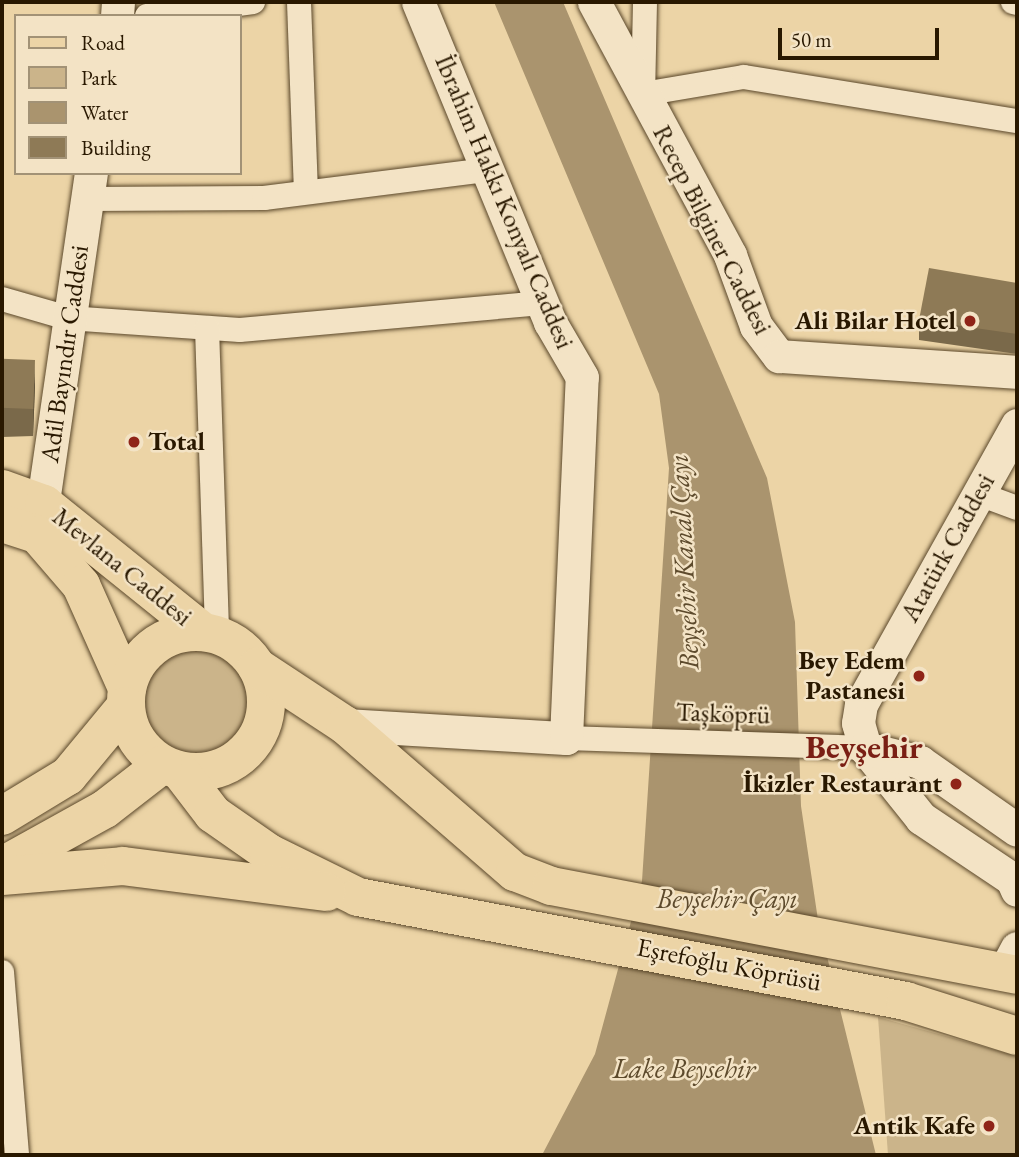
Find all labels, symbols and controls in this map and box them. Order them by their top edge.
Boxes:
legend [14,14,242,175]
scale bar [781,14,942,58]
text: 50 m [791,26,832,53]
text: Road [81,29,125,56]
street label: İbrahim Hakkı Konyalı Caddesi [428,50,580,354]
text: Park [81,64,117,91]
text: Water [81,99,128,126]
street label: Recep Bilginer Caddesi [646,120,778,340]
text: Building [81,134,151,161]
street label: Adil Bayındır Caddesi [34,243,96,465]
place label: Ali Bilar Hotel [795,305,956,337]
marker: Ali Bilar Hotel [962,313,978,329]
place label: Total [148,426,205,458]
marker: Total [126,434,142,450]
water label: Beyşehir Kanal Çayı [661,453,705,671]
street label: Atatürk Caddesi [894,468,1002,628]
street label: Mevlana Caddesi [46,501,198,633]
place label: Bey Edem Pastanesi [799,645,905,706]
marker: Bey Edem Pastanesi [911,668,927,684]
street label: Taşköprü [675,697,771,731]
district label: Beyşehir [805,727,923,767]
place label: İkizler Restaurant [743,768,942,800]
marker: İkizler Restaurant [948,776,964,792]
water label: Beyşehir Çayı [656,881,798,915]
street label: Eşrefoğlu Köprüsü [634,932,824,998]
water label: Lake Beysehir [613,1051,755,1085]
place label: Antik Kafe [853,1110,975,1142]
marker: Antik Kafe [981,1118,997,1134]

